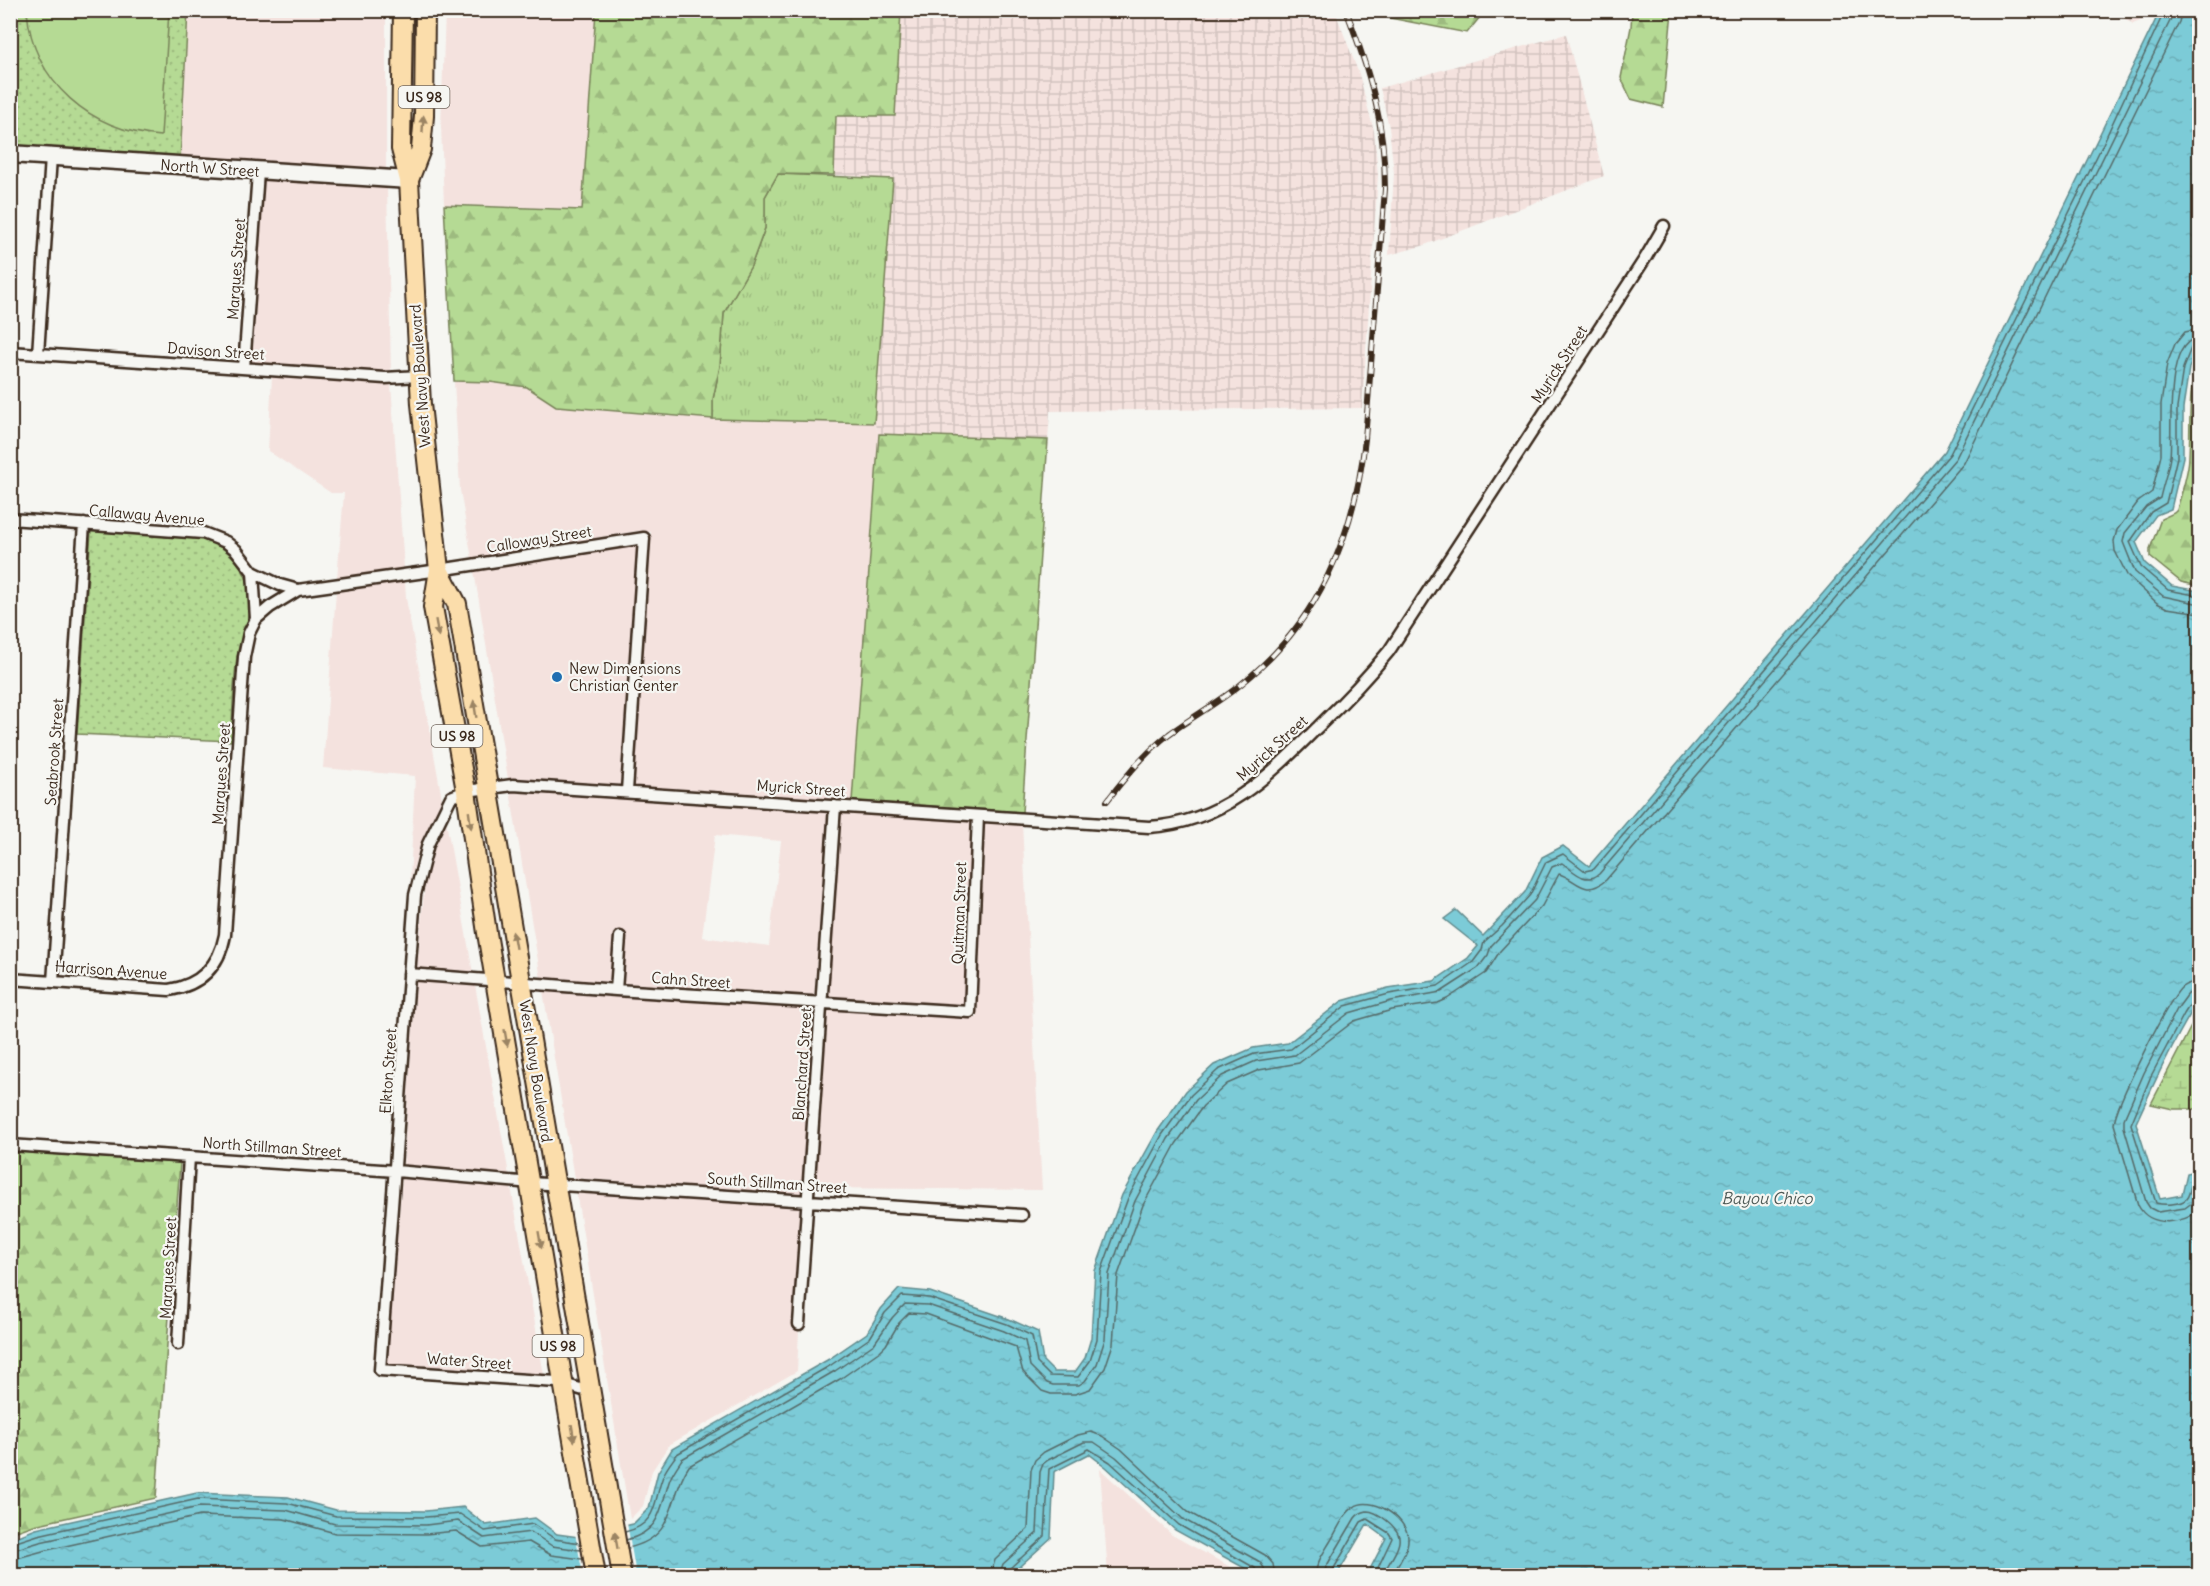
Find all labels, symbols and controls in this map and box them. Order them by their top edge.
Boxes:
road number: US 98 [398,86,450,108]
one-way arrow [418,114,428,133]
street label: North W Street [160,155,260,181]
street label: Marques Street [223,217,249,321]
street label: West Navy Boulevard [405,303,434,448]
street label: Myrick Street [1527,322,1591,406]
street label: Davison Street [167,338,265,364]
street label: Callaway Avenue [88,500,206,530]
street label: Calloway Street [485,521,593,557]
one-way arrow [433,619,442,638]
place label: New Dimensions Christian Center [569,659,681,695]
marker: New Dimensions Christian Center [550,670,564,684]
street label: Seabrook Street [41,698,67,806]
one-way arrow [471,699,480,718]
street label: Myrick Street [1233,711,1311,785]
street label: Marques Street [208,722,234,826]
road number: US 98 [432,725,482,747]
street label: Myrick Street [756,775,846,801]
one-way arrow [466,811,475,830]
street label: Quitman Street [948,861,970,965]
one-way arrow [509,931,518,950]
street label: Harrison Avenue [54,957,168,983]
street label: Cahn Street [651,968,731,992]
street label: West Navy Boulevard [515,999,557,1144]
street label: Blanchard Street [789,1007,815,1121]
street label: Elkton Street [376,1028,400,1114]
one-way arrow [501,1029,510,1048]
street label: North Stillman Street [202,1133,342,1161]
street label: South Stillman Street [706,1169,848,1197]
water label: Bayou Chico [1721,1188,1814,1208]
street label: Marques Street [156,1217,180,1319]
one-way arrow [536,1231,545,1250]
road number: US 98 [532,1335,584,1357]
street label: Water Street [426,1349,512,1373]
one-way arrow [568,1423,577,1442]
one-way arrow [611,1530,620,1549]

